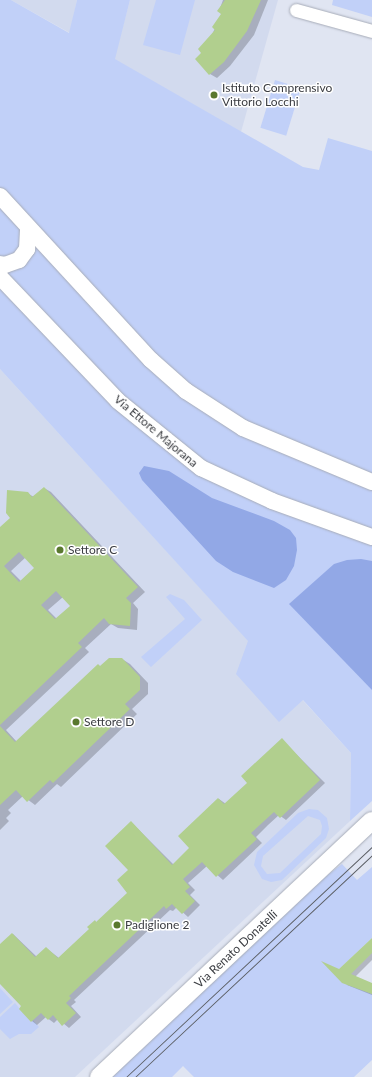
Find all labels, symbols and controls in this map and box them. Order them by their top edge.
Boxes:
place label: Istituto Comprensivo Vittorio Locchi [222,81,332,109]
marker: Istituto Comprensivo Vittorio Locchi [209,90,219,100]
street label: Via Ettore Majorana [111,392,201,470]
place label: Settore C [68,543,117,557]
marker: Settore C [55,545,65,555]
place label: Settore D [84,715,134,729]
marker: Settore D [71,717,81,727]
street label: Via Renato Donatelli [192,907,280,991]
place label: Padiglione 2 [125,918,189,932]
marker: Padiglione 2 [112,920,122,930]

